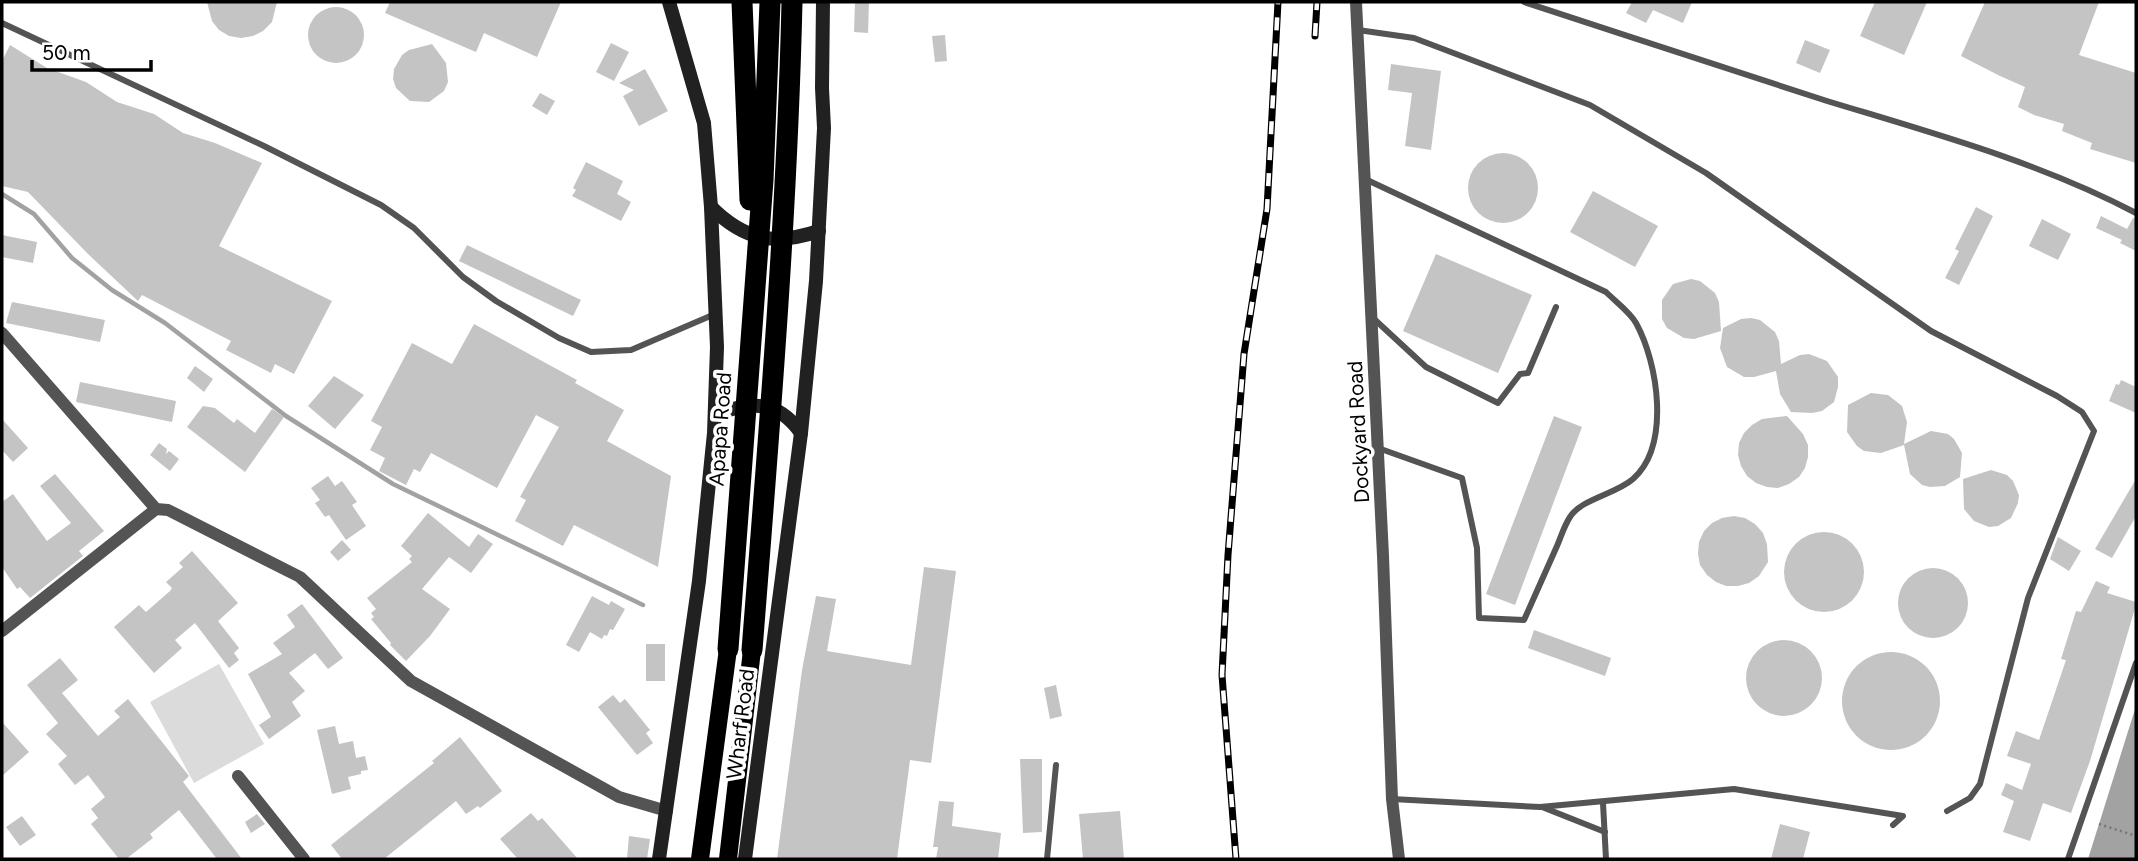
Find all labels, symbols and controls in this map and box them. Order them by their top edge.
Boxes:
scale bar [32,28,150,72]
text: 50 m [42,40,91,65]
street label: Dockyard Road [1342,360,1374,504]
street label: Apapa Road [704,371,736,487]
street label: Wharf Road [721,667,759,781]

